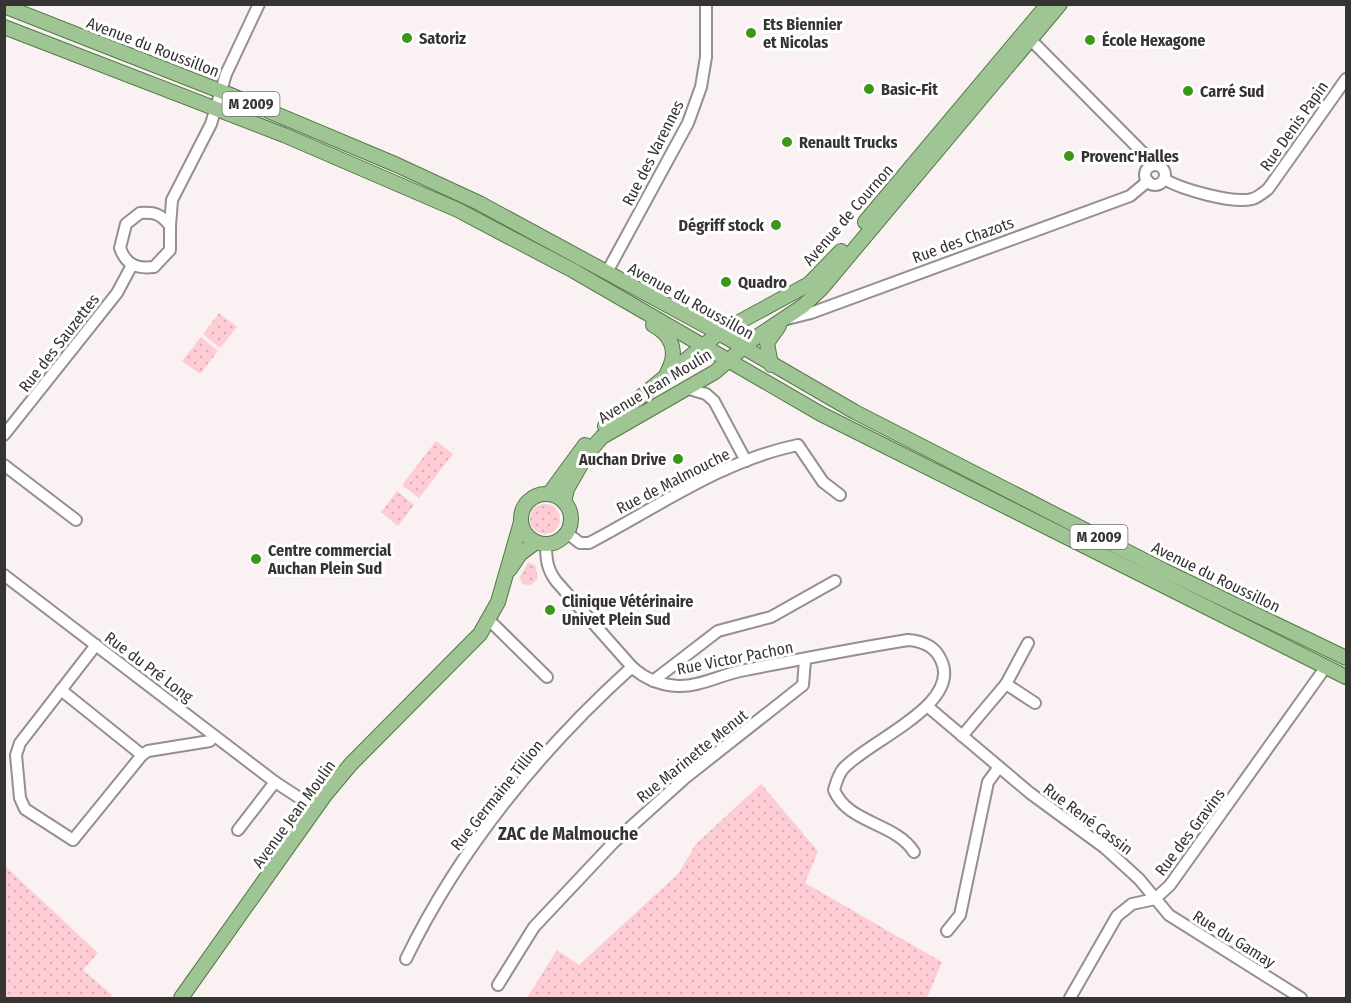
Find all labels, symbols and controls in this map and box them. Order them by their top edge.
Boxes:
street label: Avenue du Roussillon [84,13,222,81]
place label: Ets Biennier et Nicolas [763,15,842,52]
marker: Ets Biennier et Nicolas [744,26,758,40]
place label: Satoriz [419,29,466,48]
place label: École Hexagone [1102,30,1205,50]
marker: Satoriz [400,31,414,45]
marker: École Hexagone [1083,33,1097,47]
street label: Rue Denis Papin [1256,77,1332,175]
place label: Basic-Fit [881,80,938,99]
marker: Basic-Fit [862,82,876,96]
place label: Carré Sud [1200,82,1264,101]
marker: Carré Sud [1181,84,1195,98]
road number: M 2009 [222,92,280,116]
street label: Rue des Varennes [618,97,688,209]
place label: Renault Trucks [799,133,897,152]
marker: Renault Trucks [780,135,794,149]
place label: Provenc'Halles [1081,147,1179,166]
marker: Provenc'Halles [1062,149,1076,163]
street label: Avenue de Cournon [799,161,897,269]
street label: Rue des Chazots [910,213,1017,267]
place label: Dégriff stock [679,216,765,235]
marker: Dégriff stock [769,218,783,232]
street label: Avenue du Roussillon [625,259,757,343]
place label: Quadro [738,273,787,292]
marker: Quadro [719,275,733,289]
street label: Rue des Sauzettes [15,290,103,396]
street label: Avenue Jean Moulin [595,345,715,427]
street label: Rue de Malmouche [613,444,733,518]
place label: Auchan Drive [578,450,666,469]
marker: Auchan Drive [671,452,685,466]
road number: M 2009 [1070,525,1128,549]
street label: Avenue du Roussillon [1149,538,1283,616]
place label: Centre commercial Auchan Plein Sud [267,541,392,578]
marker: Centre commercial Auchan Plein Sud [249,552,263,566]
place label: Clinique Vétérinaire Univet Plein Sud [562,592,693,629]
marker: Clinique Vétérinaire Univet Plein Sud [543,603,557,617]
street label: Rue du Pré Long [101,628,197,707]
street label: Rue Victor Pachon [675,637,795,679]
street label: Rue Marinette Menut [633,705,752,807]
street label: Rue Germaine Tillion [447,736,547,854]
street label: Avenue Jean Moulin [248,756,340,872]
street label: Rue René Cassin [1040,779,1136,859]
street label: Rue des Gravins [1151,785,1229,879]
district label: ZAC de Malmouche [498,823,638,845]
street label: Rue du Gamay [1189,906,1279,972]

